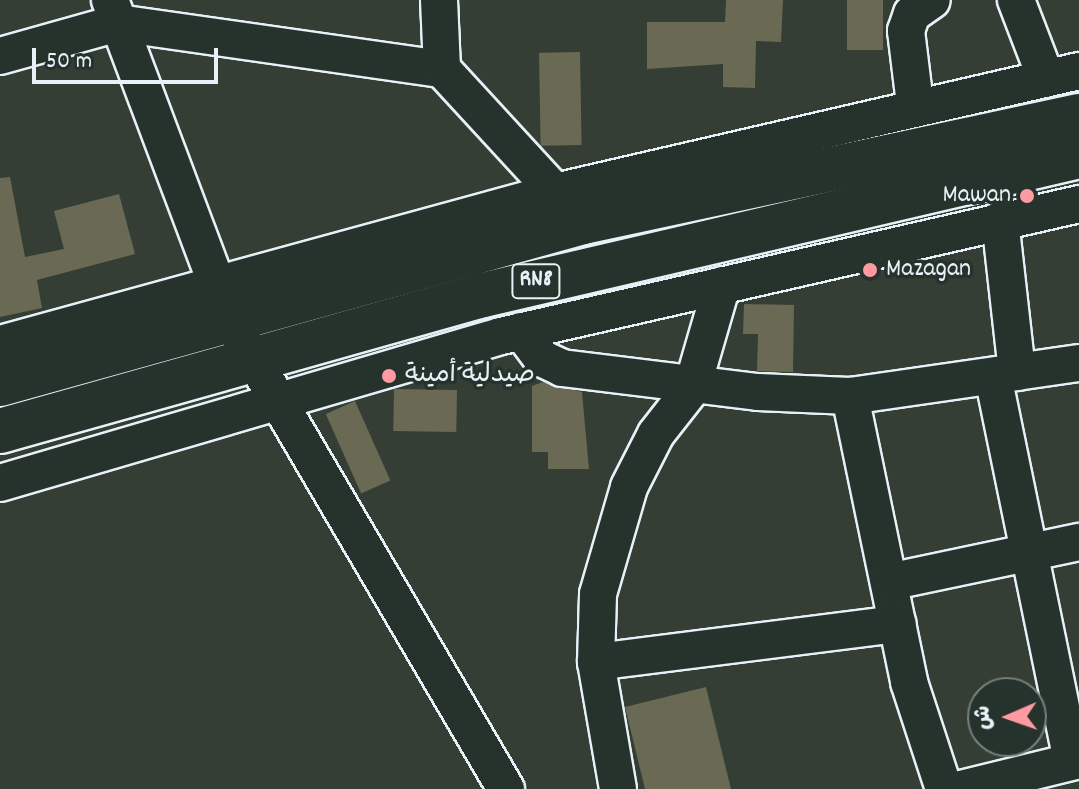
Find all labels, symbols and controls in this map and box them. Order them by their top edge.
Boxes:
scale bar [36,32,222,82]
text: 50 m [46,45,92,79]
place label: Mawan [943,180,1011,212]
marker: Mawan [1018,187,1036,205]
place label: Mazagan [886,254,971,286]
road number: RN8 [510,261,562,301]
marker: Mazagan [861,261,879,279]
place label: صيدلية أمينة [405,360,535,392]
marker: صيدلية أمينة [380,367,398,385]
north arrow [967,677,1047,757]
text: ش [969,705,1000,730]

